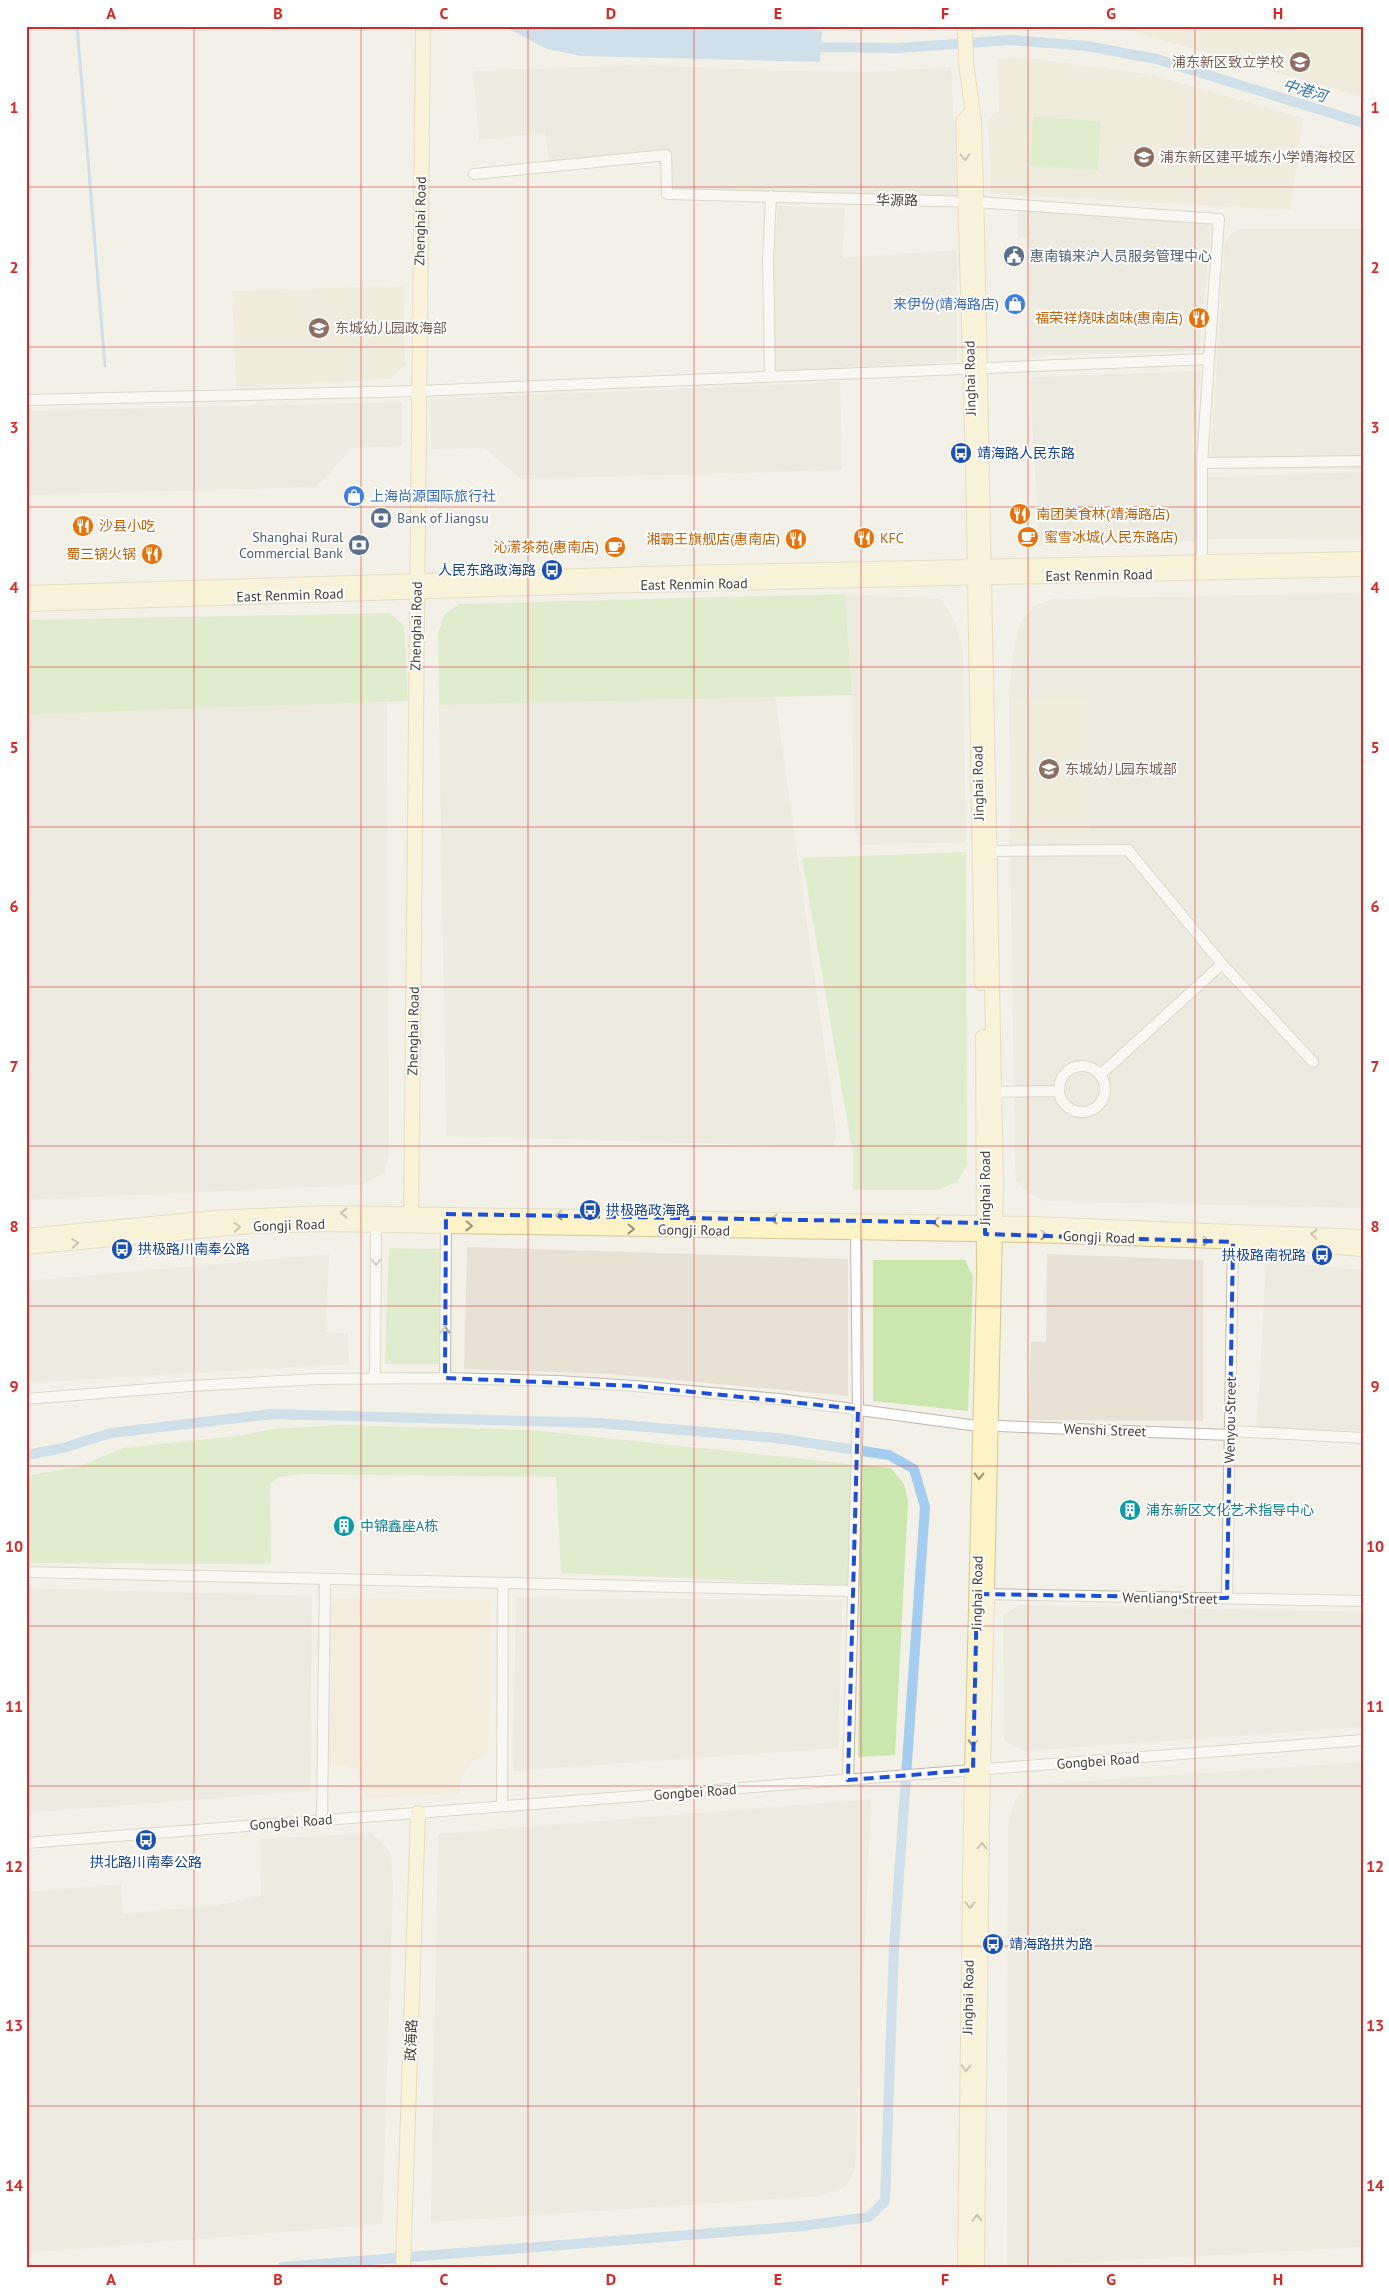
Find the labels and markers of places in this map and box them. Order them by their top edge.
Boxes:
school or university icon: 浦东新区致立学校 [1288,50,1312,74]
place label: 浦东新区致立学校 [1172,53,1284,71]
school or university icon: 浦东新区建平城东小学靖海校区 [1132,145,1156,169]
place label: 浦东新区建平城东小学靖海校区 [1160,148,1356,166]
public building icon: 惠南镇来沪人员服务管理中心 [1002,244,1026,268]
place label: 惠南镇来沪人员服务管理中心 [1030,247,1212,265]
shop icon: 来伊份(靖海路店) [1003,292,1027,316]
place label: 来伊份(靖海路店) [893,295,999,313]
restaurant icon: 福荣祥烧味卤味(惠南店) [1187,306,1211,330]
place label: 福荣祥烧味卤味(惠南店) [1035,309,1183,327]
school or university icon: 东城幼儿园政海部 [307,316,331,340]
place label: 东城幼儿园政海部 [335,319,447,337]
bus stop icon: 靖海路人民东路 [949,441,973,465]
place label: 靖海路人民东路 [977,444,1075,462]
shop icon: 上海尚源国际旅行社 [342,484,366,508]
place label: 上海尚源国际旅行社 [370,487,496,505]
restaurant icon: 南团美食林(靖海路店) [1008,502,1032,526]
place label: 南团美食林(靖海路店) [1036,505,1170,523]
bank icon: Bank of Jiangsu [369,506,393,530]
place label: Bank of Jiangsu [397,509,489,527]
restaurant icon: 沙县小吃 [71,514,95,538]
place label: 沙县小吃 [99,517,155,535]
cafe icon: 蜜雪冰城(人民东路店) [1016,525,1040,549]
restaurant icon: KFC [852,526,876,550]
restaurant icon: 湘霸王旗舰店(惠南店) [784,527,808,551]
place label: Shanghai Rural Commercial Bank [239,528,343,562]
place label: 蜜雪冰城(人民东路店) [1044,528,1178,546]
place label: KFC [880,529,904,547]
place label: 湘霸王旗舰店(惠南店) [646,530,780,548]
bank icon: Shanghai Rural Commercial Bank [347,533,371,557]
cafe icon: 沁潆茶苑(惠南店) [603,535,627,559]
place label: 沁潆茶苑(惠南店) [493,538,599,556]
restaurant icon: 蜀三锅火锅 [140,542,164,566]
place label: 蜀三锅火锅 [66,545,136,563]
bus stop icon: 人民东路政海路 [540,558,564,582]
place label: 人民东路政海路 [438,561,536,579]
school or university icon: 东城幼儿园东城部 [1037,757,1061,781]
place label: 东城幼儿园东城部 [1065,760,1177,778]
bus stop icon: 拱极路政海路 [578,1198,602,1222]
place label: 拱极路政海路 [606,1201,690,1219]
bus stop icon: 拱极路川南奉公路 [110,1237,134,1261]
place label: 拱极路川南奉公路 [138,1240,250,1258]
bus stop icon: 拱极路南祝路 [1310,1243,1334,1267]
place label: 拱极路南祝路 [1222,1246,1306,1264]
building icon: 浦东新区文化艺术指导中心 [1118,1498,1142,1522]
place label: 浦东新区文化艺术指导中心 [1146,1501,1314,1519]
building icon: 中锦鑫座A栋 [332,1514,356,1538]
place label: 中锦鑫座A栋 [360,1517,438,1535]
bus stop icon: 拱北路川南奉公路 [134,1828,158,1852]
place label: 拱北路川南奉公路 [90,1853,202,1871]
bus stop icon: 靖海路拱为路 [981,1932,1005,1956]
place label: 靖海路拱为路 [1009,1935,1093,1953]

